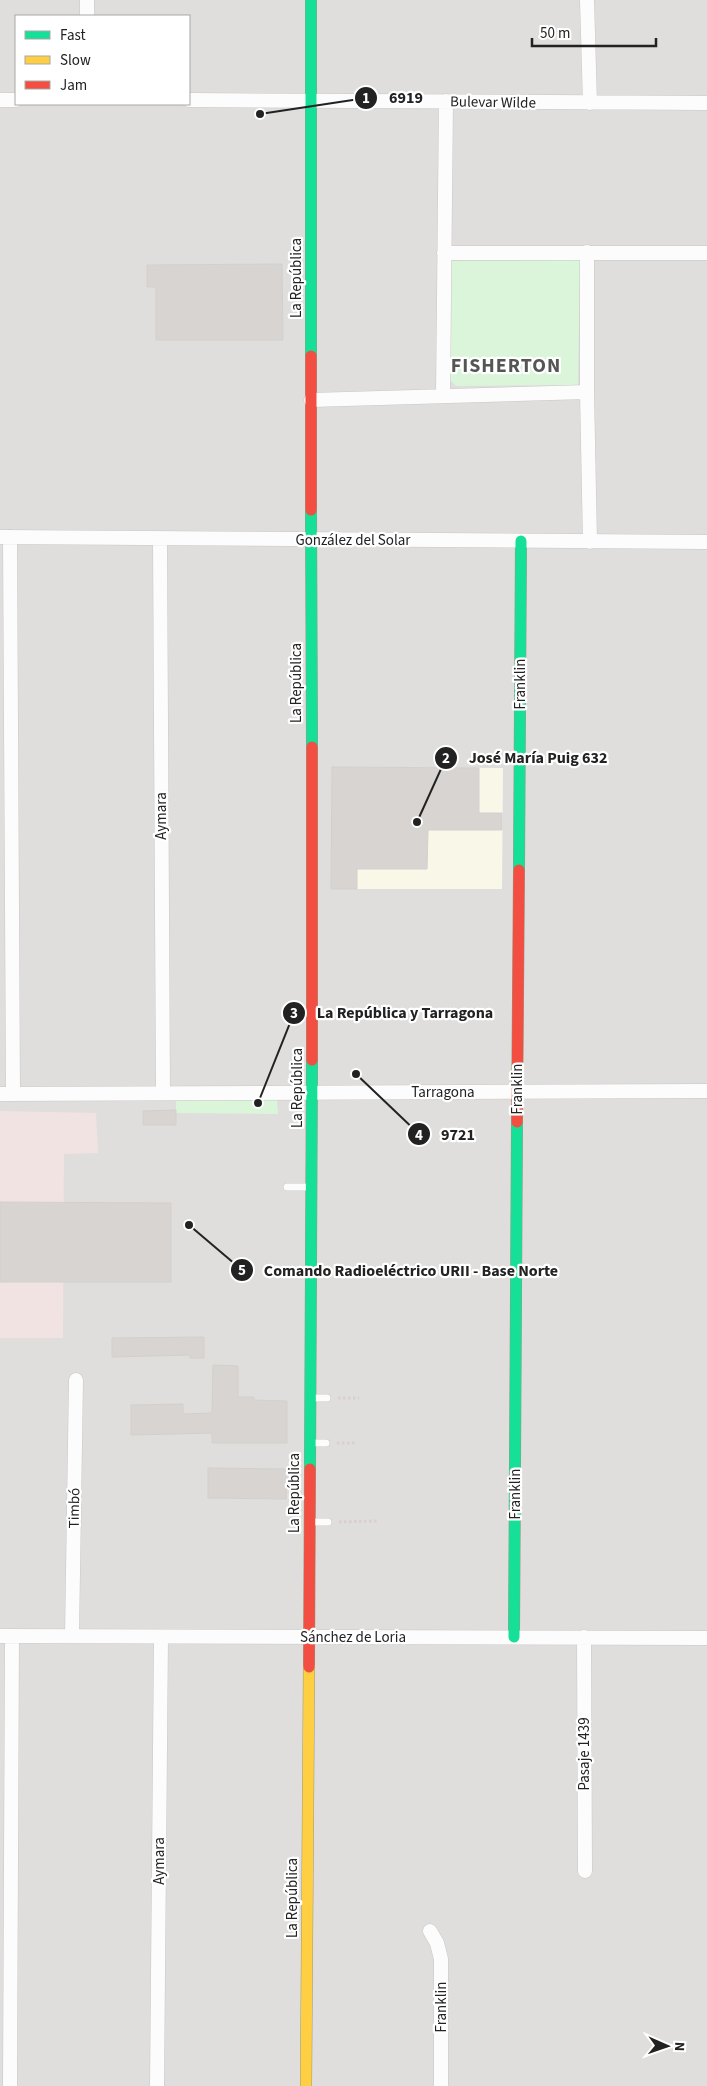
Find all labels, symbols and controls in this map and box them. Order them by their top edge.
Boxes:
legend [15,15,190,105]
scale bar [532,15,656,47]
text: 50 m [540,23,570,44]
text: Fast [60,25,86,46]
text: Slow [60,50,91,71]
text: Jam [60,75,87,96]
callout: 6919 [354,82,432,113]
text: 6919 [389,87,423,109]
text: 1 [362,88,370,109]
street label: Bulevar Wilde [450,91,536,114]
street label: La República [286,238,307,318]
district label: FISHERTON [451,352,561,380]
street label: González del Solar [295,530,411,551]
street label: La República [286,643,307,723]
street label: Franklin [510,659,531,709]
callout: José María Puig 632 [434,742,618,773]
text: José María Puig 632 [469,747,607,769]
text: 2 [442,748,450,769]
street label: Aymara [151,792,172,840]
callout: La República y Tarragona [282,997,503,1028]
text: La República y Tarragona [317,1002,493,1024]
text: 3 [290,1003,298,1024]
street label: La República [287,1048,308,1128]
street label: Franklin [507,1064,528,1114]
street label: Tarragona [411,1082,475,1103]
callout: 9721 [406,1119,485,1150]
text: 9721 [441,1124,475,1146]
text: 4 [415,1125,423,1146]
callout: Comando Radioeléctrico URII - Base Norte [229,1255,569,1286]
text: 5 [238,1260,246,1281]
text: Comando Radioeléctrico URII - Base Norte [264,1260,558,1282]
street label: La República [284,1453,305,1533]
street label: Franklin [505,1469,526,1519]
street label: Timbó [64,1488,85,1528]
street label: Sánchez de Loria [300,1627,406,1648]
street label: Pasaje 1439 [574,1717,595,1791]
street label: Aymara [149,1837,170,1885]
street label: La República [282,1858,303,1938]
street label: Franklin [431,1982,452,2032]
north arrow [642,2021,692,2071]
text: N [669,2041,689,2051]

